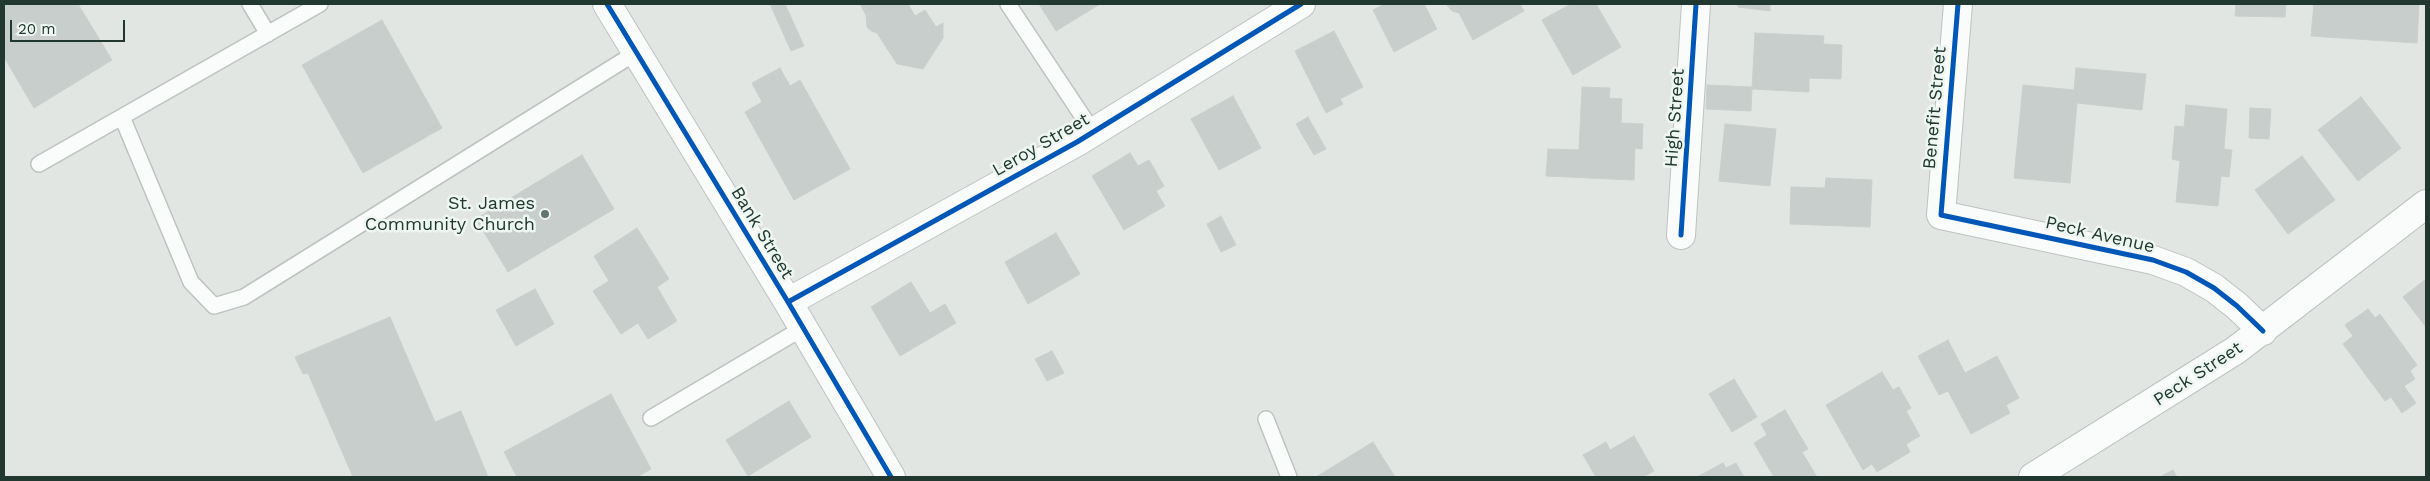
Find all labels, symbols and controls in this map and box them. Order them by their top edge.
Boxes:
scale bar [12,10,128,42]
text: 20 m [18,20,56,38]
street label: Benefit Street [1919,46,1951,170]
street label: High Street [1661,68,1689,168]
street label: Leroy Street [989,109,1093,181]
street label: Bank Street [726,183,798,283]
place label: St. James Community Church [365,193,535,235]
marker: St. James Community Church [539,208,551,220]
street label: Peck Avenue [2043,212,2157,258]
street label: Peck Street [2149,337,2247,411]

